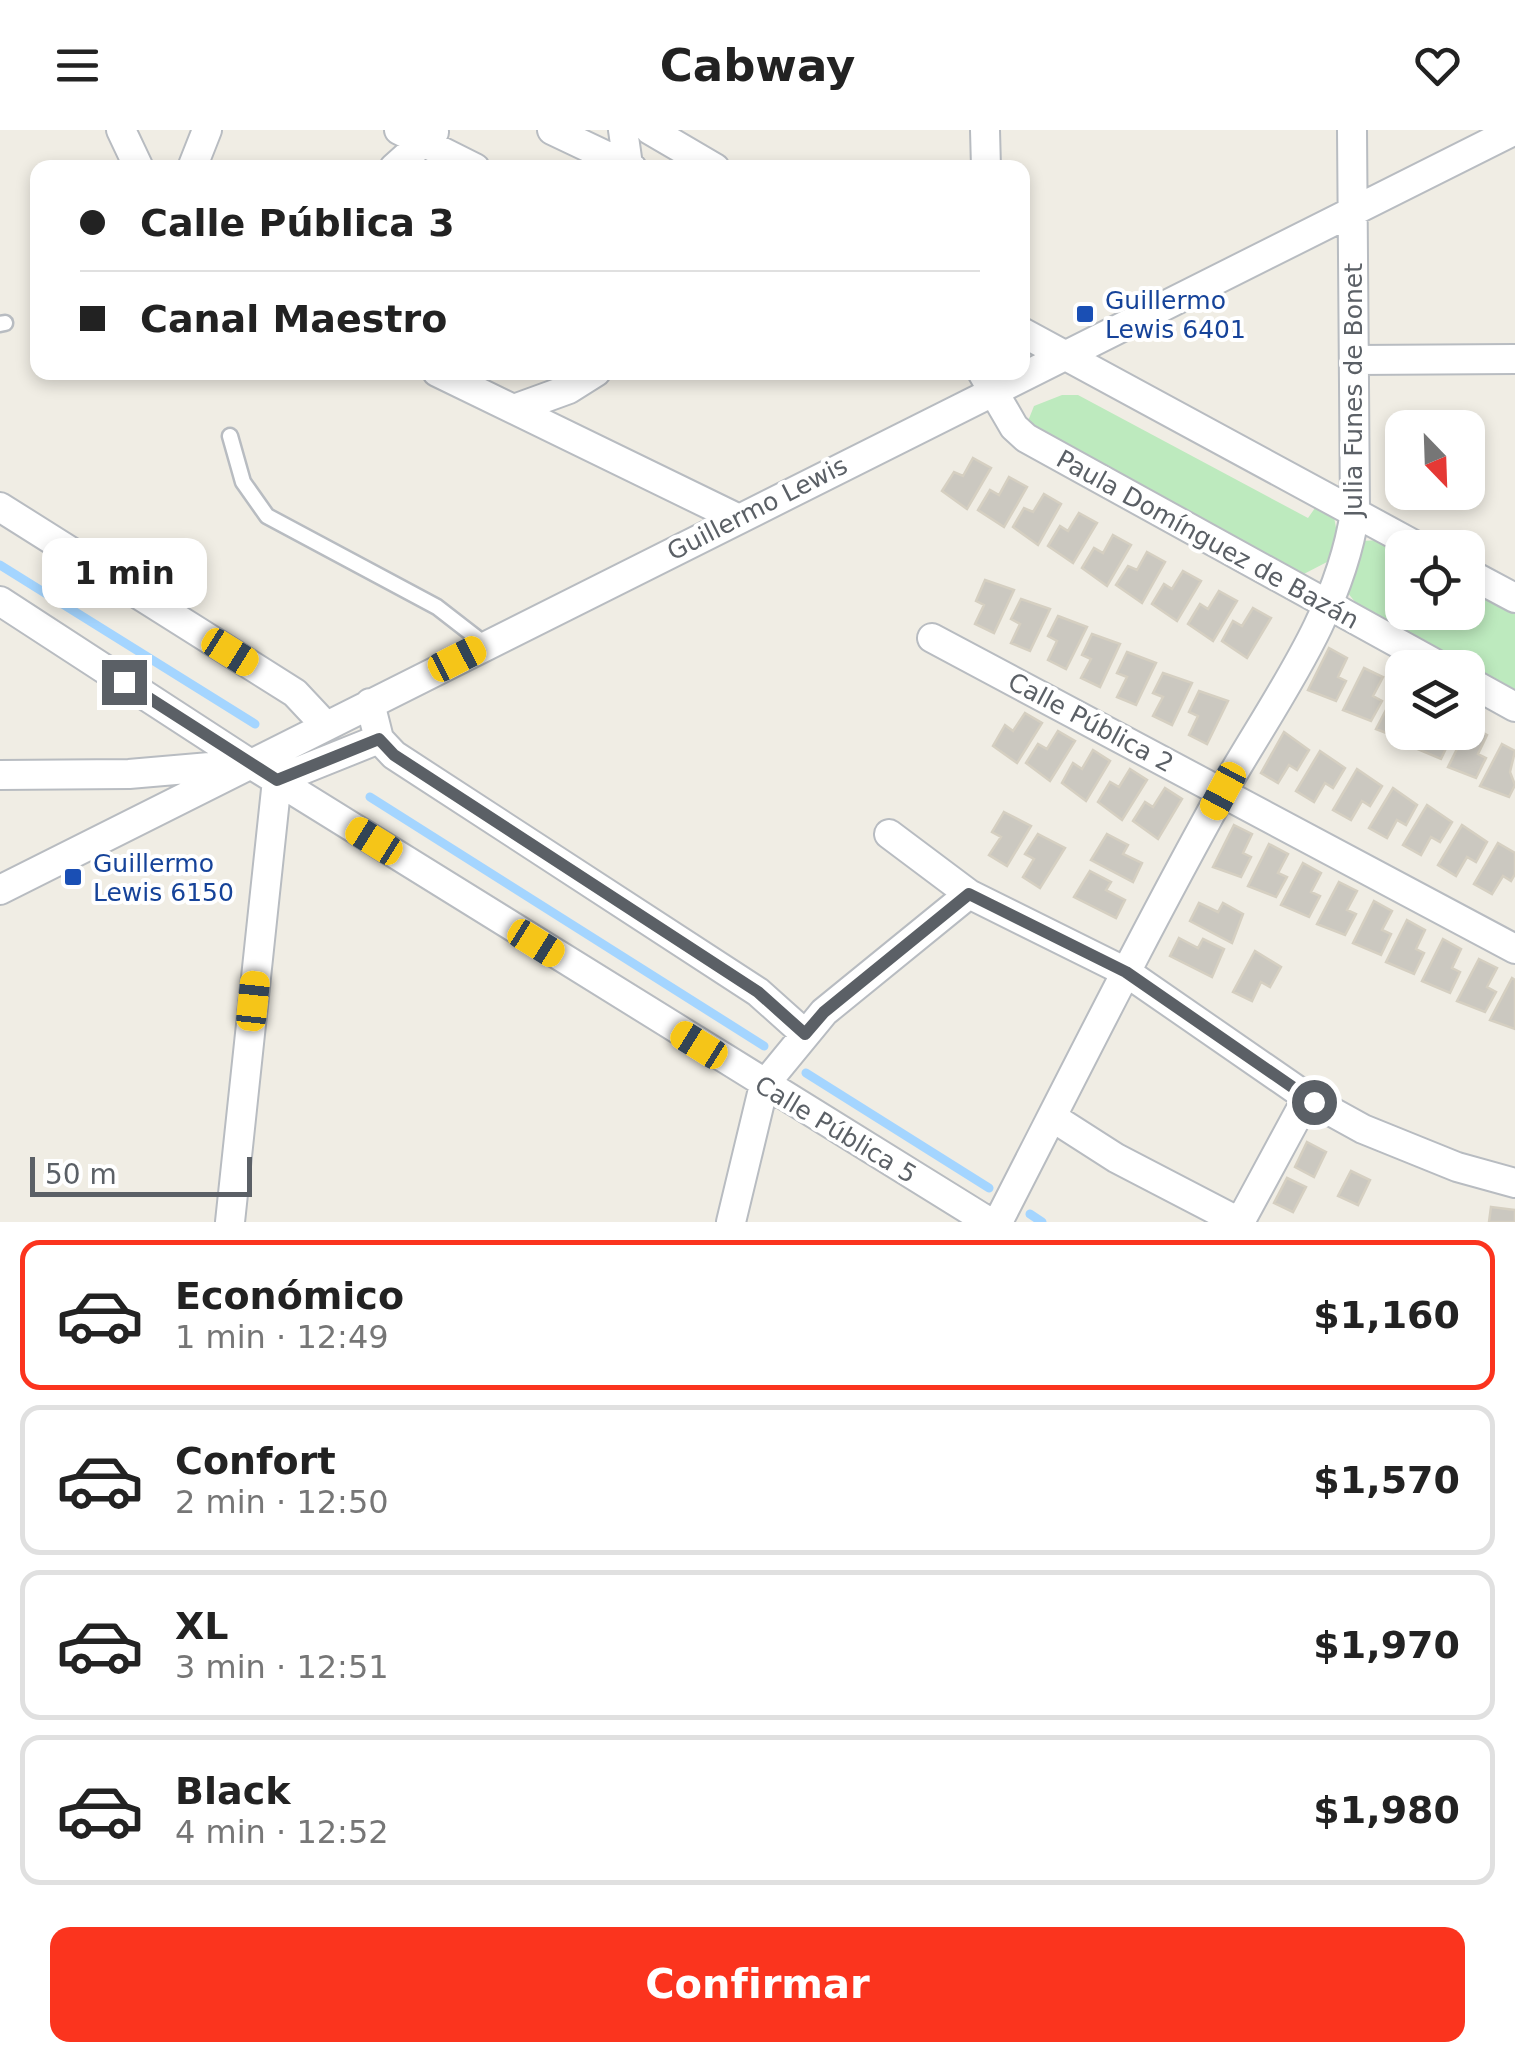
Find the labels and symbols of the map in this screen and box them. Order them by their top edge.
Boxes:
street label: Julia Funes de Bonet [1339,263,1368,519]
place label: Guillermo Lewis 6401 [1105,286,1246,344]
marker: Guillermo Lewis 6401 [1074,303,1096,325]
north arrow [1385,410,1485,510]
street label: Paula Domínguez de Bazán [1052,444,1364,635]
street label: Guillermo Lewis [662,451,852,566]
callout: 1 min [42,537,206,607]
car [197,623,263,681]
car [423,632,491,686]
route end [102,660,147,705]
street label: Calle Pública 2 [1003,667,1178,778]
car [1196,757,1250,825]
car [341,812,407,870]
place label: Guillermo Lewis 6150 [93,849,234,907]
marker: Guillermo Lewis 6150 [62,866,84,888]
car [503,914,569,972]
car [235,970,271,1032]
car [666,1016,732,1074]
street label: Calle Pública 5 [750,1070,922,1189]
route start [1292,1080,1337,1125]
scale bar [30,1152,252,1196]

